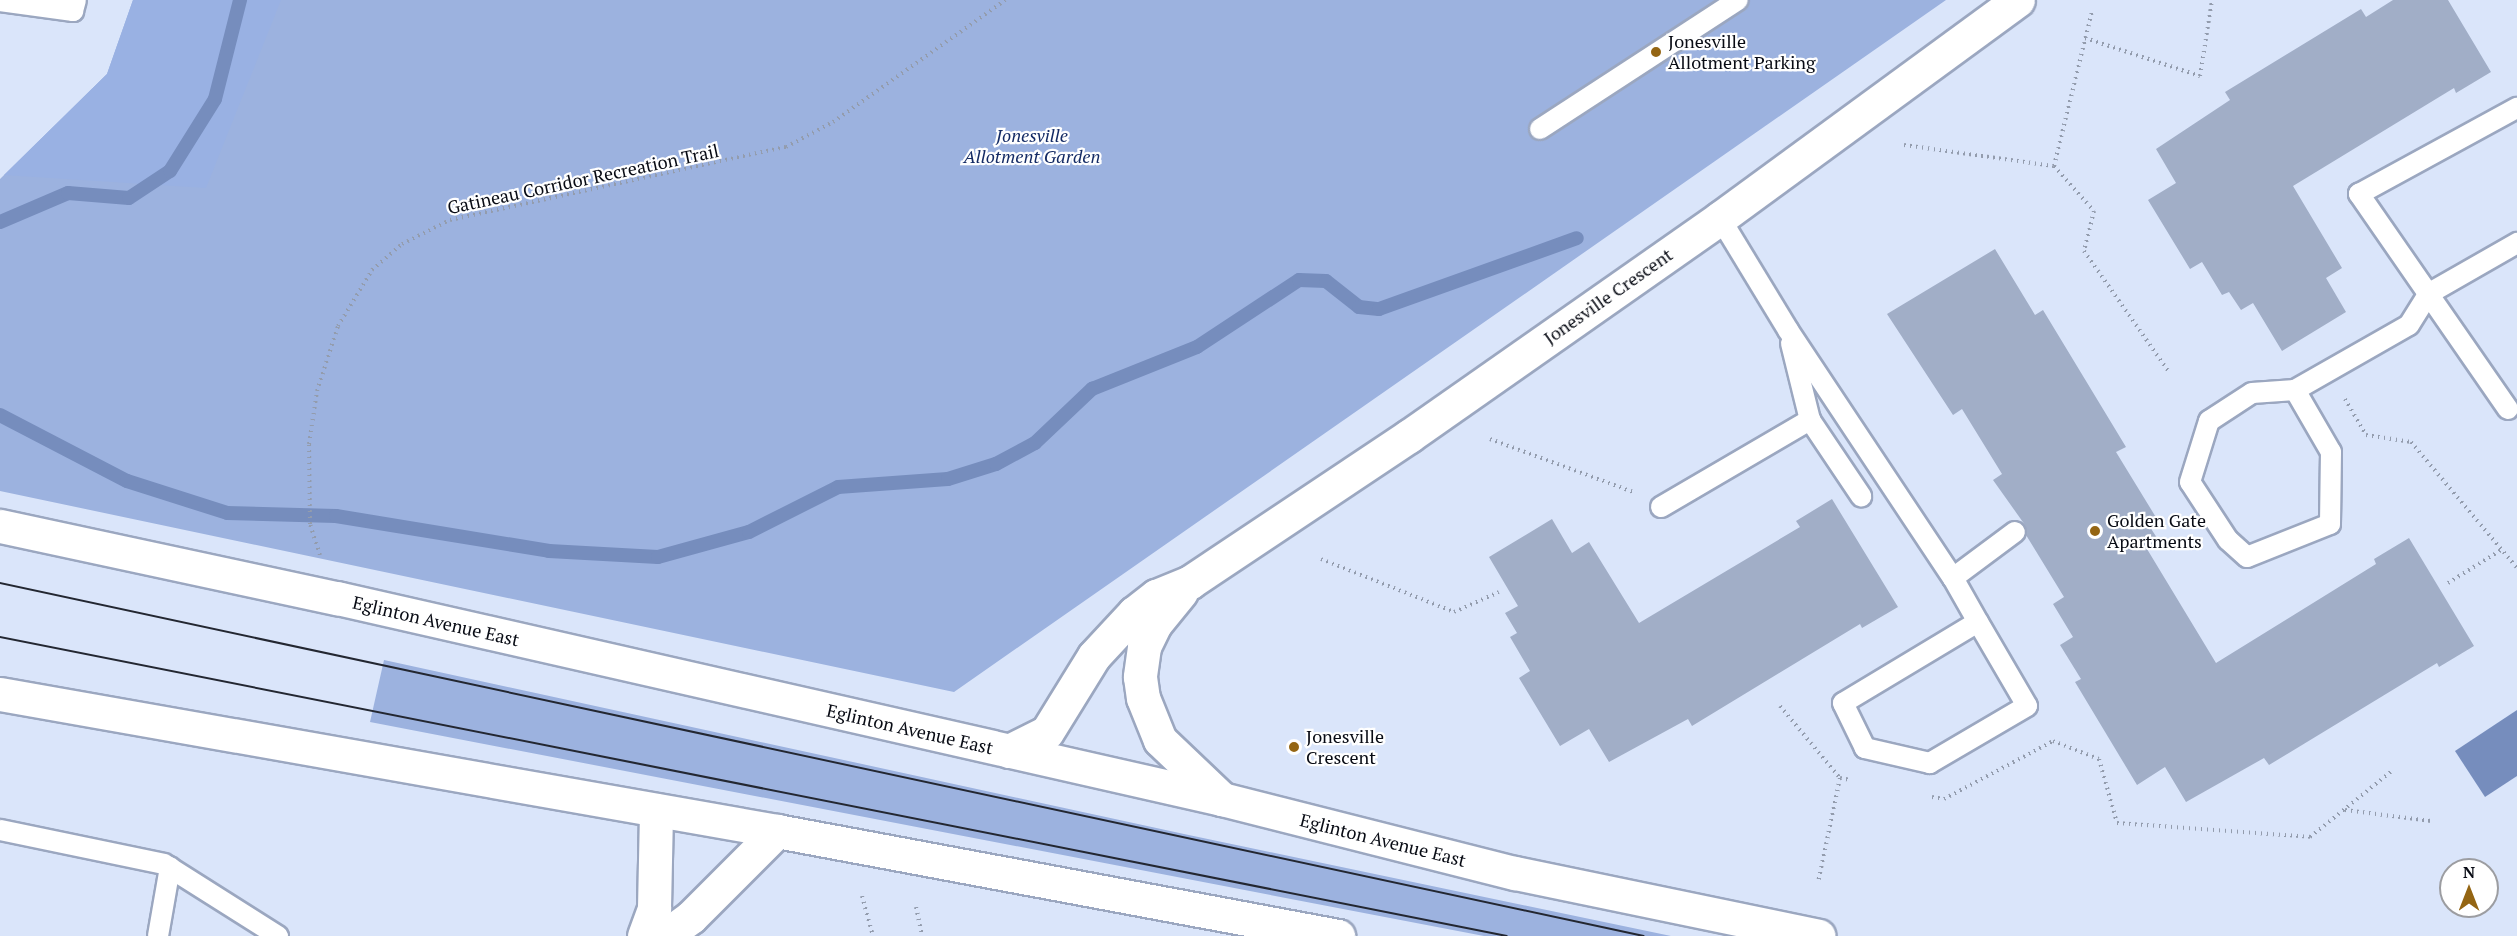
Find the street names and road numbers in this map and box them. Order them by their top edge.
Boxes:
street label: Gatineau Corridor Recreation Trail [445,140,721,218]
street label: Jonesville Crescent [1539,243,1677,349]
street label: Eglinton Avenue East [350,591,522,651]
street label: Eglinton Avenue East [824,699,996,759]
street label: Eglinton Avenue East [1298,809,1468,871]

